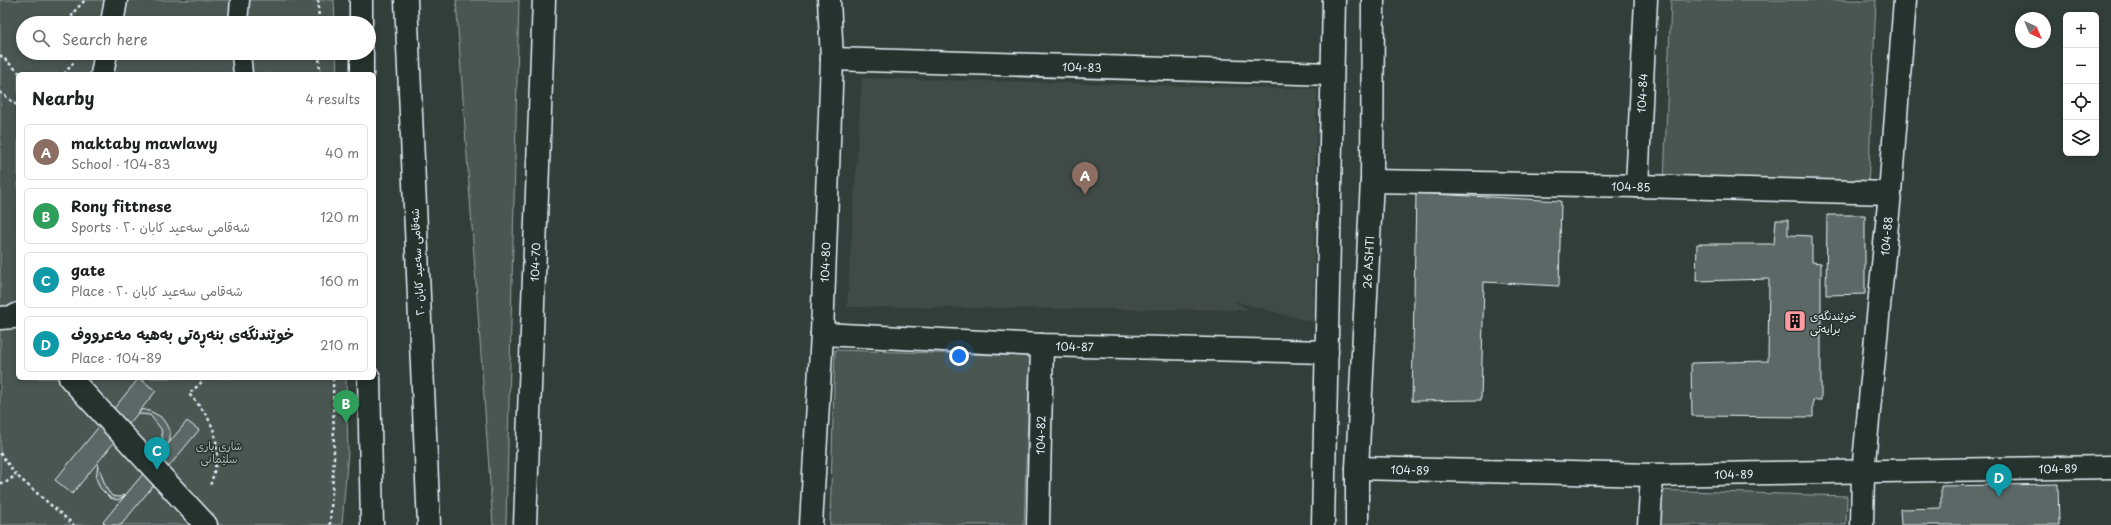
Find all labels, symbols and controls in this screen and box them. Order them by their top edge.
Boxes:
north arrow [2015,12,2051,48]
map controls [2063,12,2099,156]
button: + [2063,12,2099,48]
search box [16,16,376,60]
icon: search [30,27,52,49]
text: Search here [62,27,148,50]
button: − [2063,48,2099,84]
street label: 104-83 [1062,57,1102,76]
street label: 104-84 [1632,73,1651,113]
button: locate [2063,84,2099,120]
text: Nearby [32,85,94,111]
text: 4 results [306,89,360,108]
button: layers [2063,120,2099,156]
text: maktaby mawlawy [71,131,217,154]
text: A [41,143,51,162]
text: 40 m [325,143,359,162]
text: School · 104-83 [71,154,170,173]
pin: A [1072,162,1098,195]
street label: 104-85 [1611,177,1651,195]
text: Rony fittnese [71,194,172,217]
text: B [42,207,50,226]
text: 120 m [320,207,359,226]
street label: شەقامی سەعید کابان ٢٠ [406,208,428,316]
street label: 104-88 [1875,216,1896,256]
text: Sports · شەقامی سەعید کابان ٢٠ [71,217,250,236]
street label: 26 ASHTI [1358,235,1378,289]
street label: 104-70 [525,242,544,282]
street label: 104-80 [815,242,834,283]
text: gate [71,258,105,281]
text: C [41,271,51,290]
text: 160 m [320,271,359,290]
text: Place · شەقامی سەعید کابان ٢٠ [71,281,243,300]
place label: خوێندنگەی برایەتی [1810,307,1857,337]
building icon: خوێندنگەی برایەتی [1782,308,1808,334]
text: خوێندنگەی بنەڕەتی بەهیە مەعرووف [71,322,294,345]
text: D [41,335,51,354]
text: 210 m [320,335,359,354]
street label: 104-87 [1055,337,1094,355]
your location [949,346,969,366]
text: Place · 104-89 [71,348,162,367]
pin: B [333,390,359,423]
street label: 104-82 [1031,415,1049,455]
pin: C [144,437,170,470]
park label: شاری یاری سلێمانی [196,437,242,467]
street label: 104-89 [2038,459,2077,477]
street label: 104-89 [1390,460,1430,478]
pin: D [1986,464,2012,497]
street label: 104-89 [1714,465,1753,482]

